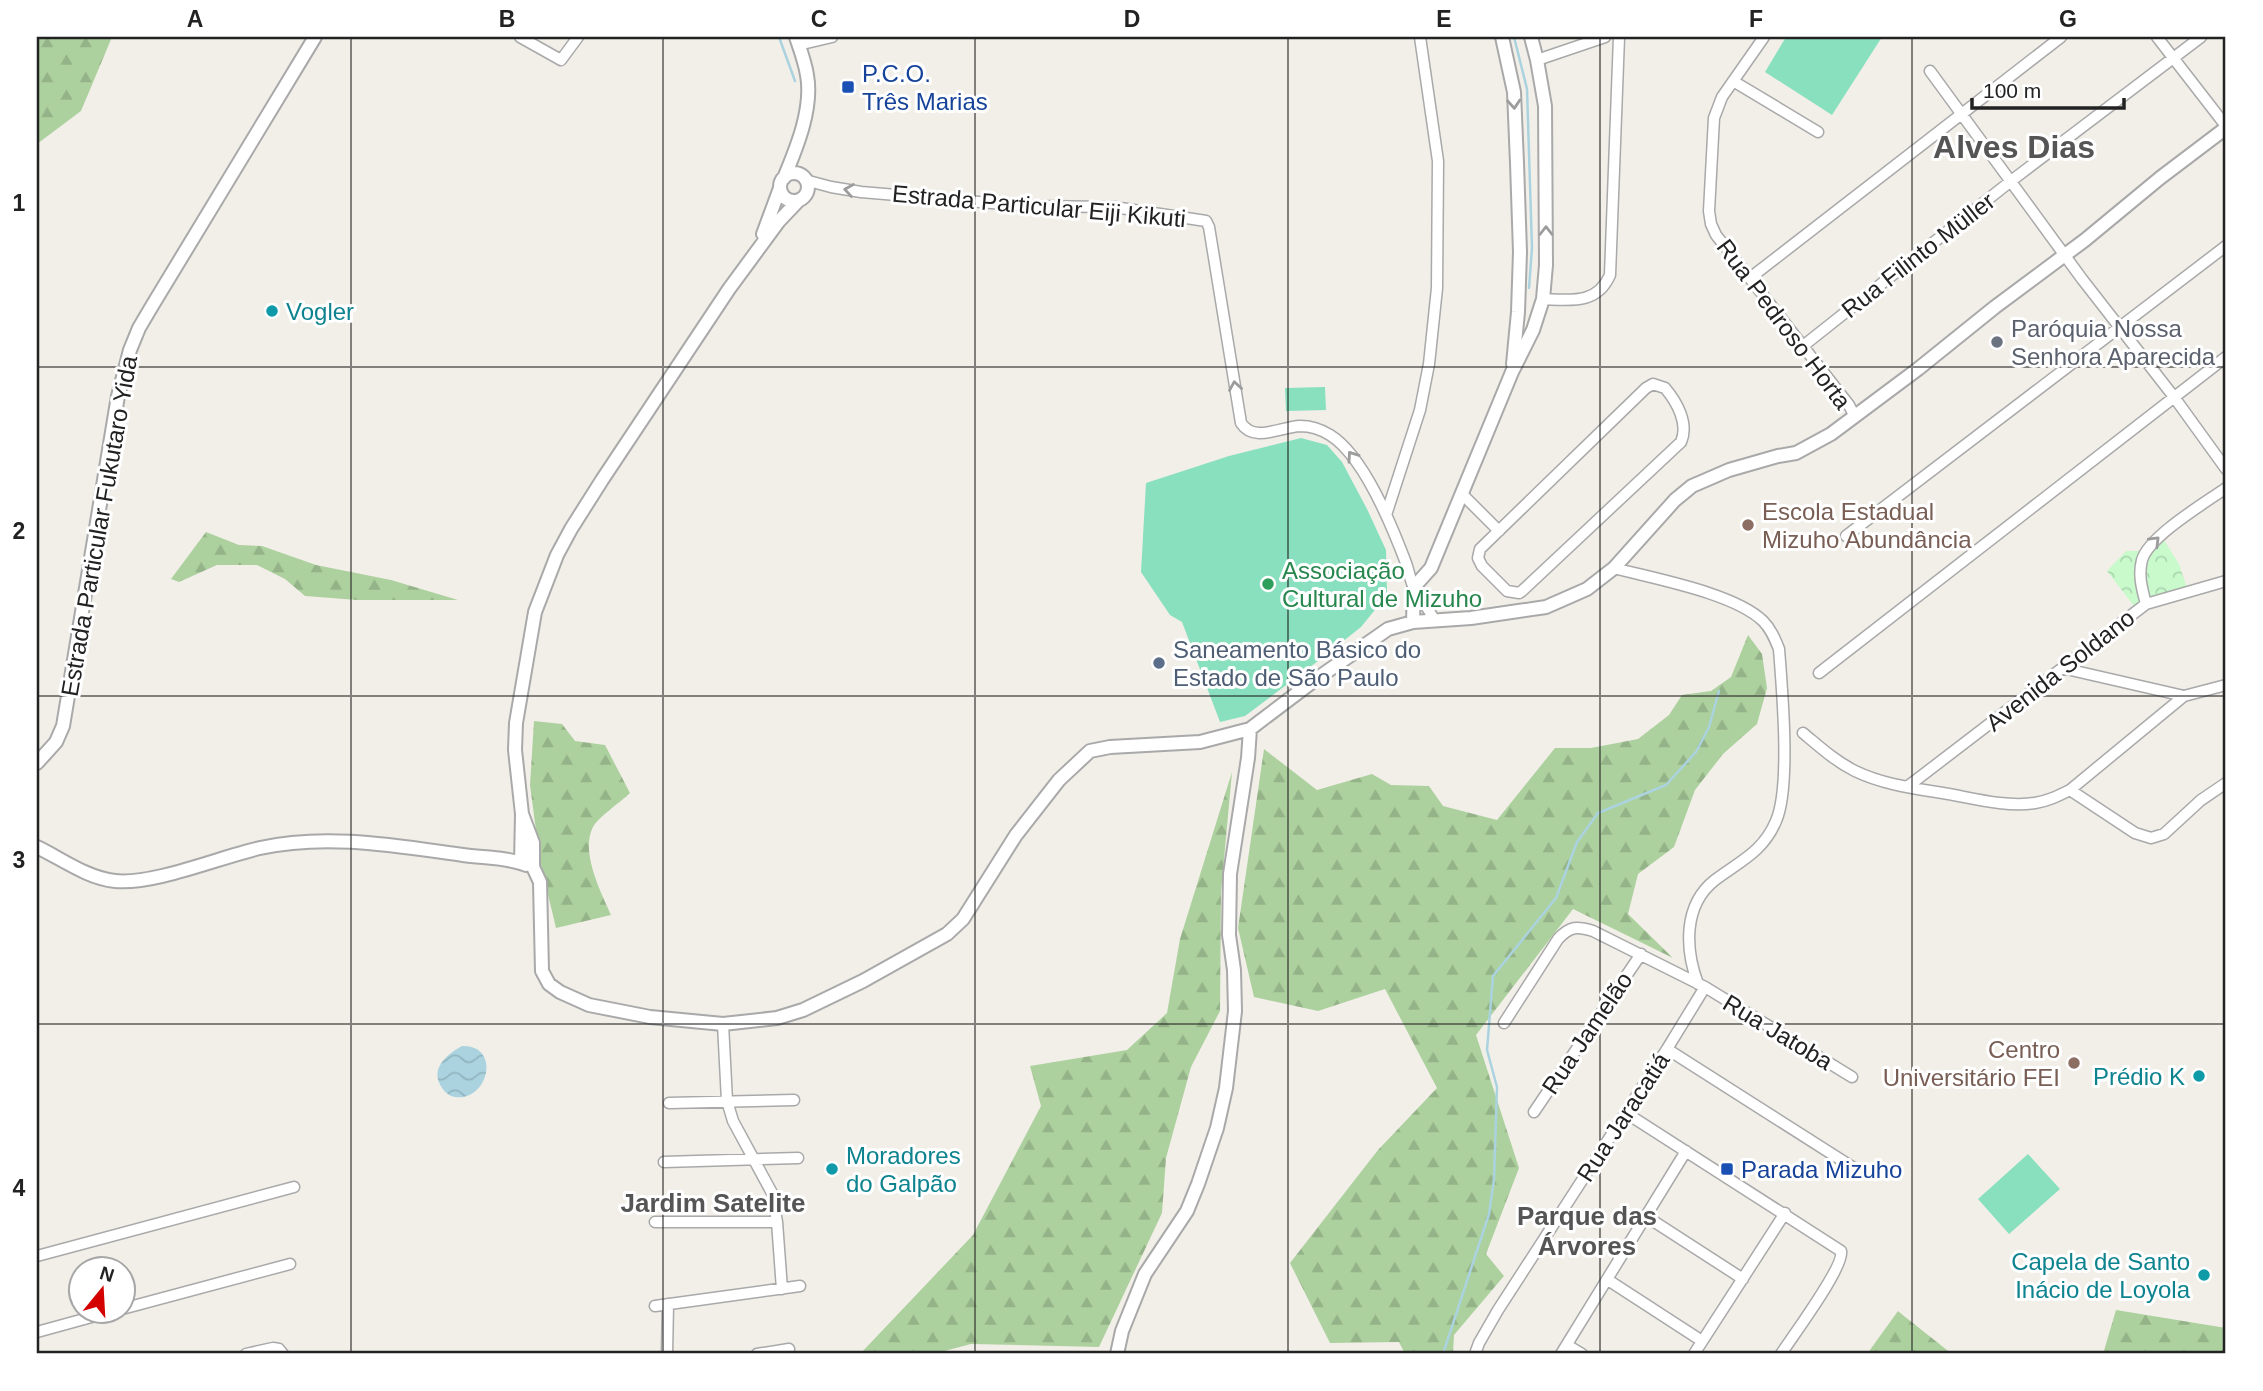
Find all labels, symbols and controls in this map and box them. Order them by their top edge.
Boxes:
text: A [187,6,203,32]
text: B [499,6,515,32]
text: C [811,6,827,32]
text: D [1124,6,1140,32]
text: E [1436,6,1452,32]
text: F [1749,6,1763,32]
text: G [2059,6,2077,32]
place label: P.C.O. Três Marias [862,60,988,115]
scale bar [1972,66,2125,110]
marker: P.C.O. Três Marias [840,79,856,95]
text: 100 m [1983,79,2041,102]
one-way arrow [1507,98,1522,109]
district label: Alves Dias [1933,129,2095,165]
street label: Estrada Particular Eiji Kikuti [891,180,1187,232]
one-way arrow [843,183,855,198]
street label: Rua Filinto Müller [1836,187,2000,323]
text: 1 [13,190,26,216]
one-way arrow [1538,225,1554,236]
street label: Rua Pedroso Horta [1711,234,1857,415]
place label: Vogler [286,298,354,325]
marker: Vogler [264,303,280,319]
place label: Paróquia Nossa Senhora Aparecida [2011,315,2216,370]
marker: Paróquia Nossa Senhora Aparecida [1989,334,2005,350]
street label: Estrada Particular Fukutaro Yida [56,353,142,698]
one-way arrow [1228,380,1243,392]
one-way arrow [1348,451,1360,464]
place label: Escola Estadual Mizuho Abundância [1762,498,1972,553]
marker: Escola Estadual Mizuho Abundância [1740,517,1756,533]
text: 2 [13,518,25,544]
one-way arrow [2147,536,2160,549]
place label: Associação Cultural de Mizuho [1282,557,1482,612]
marker: Associação Cultural de Mizuho [1260,576,1276,592]
street label: Avenida Soldano [1980,604,2140,736]
place label: Saneamento Básico do Estado de São Paulo [1173,636,1421,691]
marker: Saneamento Básico do Estado de São Paulo [1151,655,1167,671]
text: 3 [13,847,25,873]
street label: Rua Jamelão [1536,967,1638,1099]
street label: Rua Jatoba [1718,989,1838,1076]
place label: Centro Universitário FEI [1883,1036,2060,1091]
street label: Rua Jaracatiá [1571,1047,1675,1186]
marker: Centro Universitário FEI [2066,1055,2082,1071]
place label: Prédio K [2093,1063,2185,1090]
marker: Prédio K [2191,1068,2207,1084]
place label: Moradores do Galpão [846,1142,961,1197]
place label: Parada Mizuho [1741,1156,1902,1183]
marker: Moradores do Galpão [824,1161,840,1177]
marker: Parada Mizuho [1719,1161,1735,1177]
text: 4 [13,1175,26,1201]
district label: Jardim Satelite [621,1188,805,1218]
district label: Parque das Árvores [1517,1201,1657,1261]
place label: Capela de Santo Inácio de Loyola [2011,1248,2191,1303]
north arrow [66,1254,136,1324]
text: N [97,1262,117,1286]
marker: Capela de Santo Inácio de Loyola [2196,1267,2212,1283]

